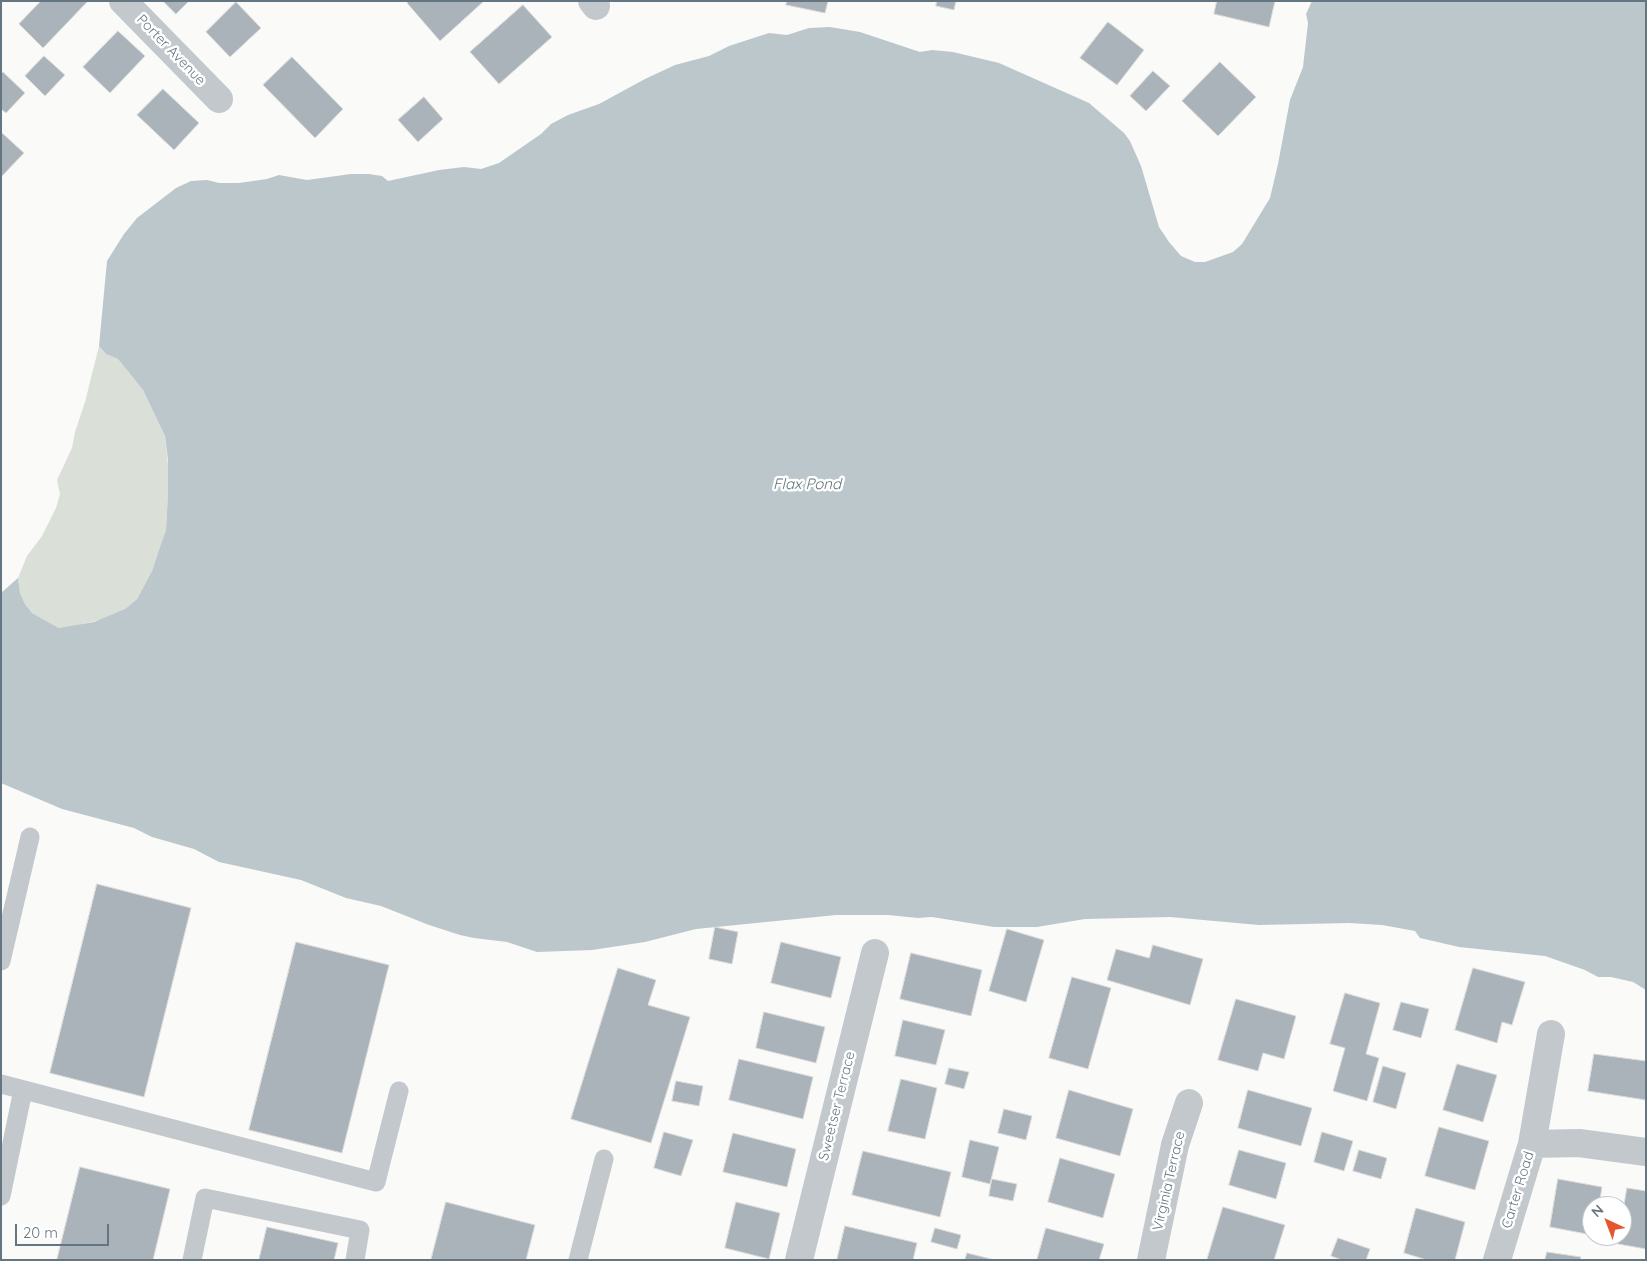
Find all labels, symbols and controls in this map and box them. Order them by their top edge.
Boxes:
street label: Porter Avenue [133,11,209,89]
water label: Flax Pond [773,475,841,493]
street label: Sweetser Terrace [815,1050,859,1162]
street label: Virginia Terrace [1149,1130,1189,1232]
street label: Carter Road [1498,1150,1538,1230]
north arrow [1582,1196,1632,1246]
text: N [1588,1201,1607,1221]
scale bar [18,1214,111,1246]
text: 20 m [23,1223,58,1242]

